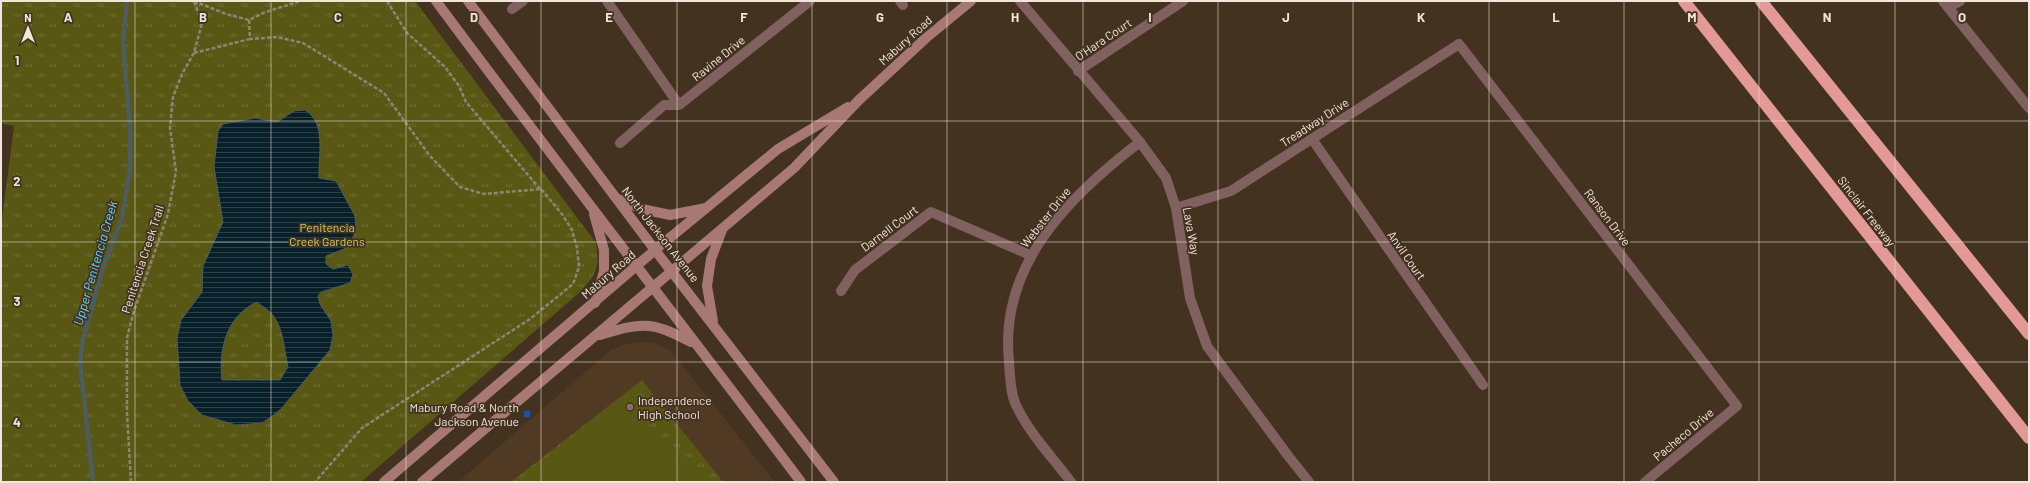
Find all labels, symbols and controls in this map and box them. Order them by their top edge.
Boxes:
north arrow [8,8,48,48]
text: A [64,9,73,25]
text: B [199,9,207,25]
text: C [334,9,342,25]
text: D [470,9,478,25]
text: E [605,9,613,25]
text: F [740,9,748,25]
text: G [876,9,884,25]
text: H [1011,9,1019,25]
text: I [1148,9,1152,25]
text: J [1282,9,1290,25]
text: K [1417,9,1425,25]
text: L [1552,9,1560,25]
text: M [1687,9,1697,25]
text: N [1823,9,1831,25]
text: O [1958,9,1966,25]
text: N [24,11,32,24]
street label: Mabury Road [875,12,935,68]
street label: O'Hara Court [1072,15,1134,63]
street label: Ravine Drive [689,32,747,84]
text: 1 [15,52,19,68]
street label: Treadway Drive [1277,95,1351,149]
text: 2 [13,173,21,189]
street label: Sinclair Freeway [1835,173,1899,249]
street label: North Jackson Avenue [619,184,703,284]
street label: Webster Drive [1017,184,1073,250]
street label: Ranson Drive [1582,186,1634,248]
water label: Upper Penitencia Creek [70,198,121,327]
street label: Darnell Court [858,202,920,254]
street label: Penitencia Creek Trail [118,203,166,315]
street label: Lava Way [1181,206,1203,257]
park label: Penitencia Creek Gardens [289,220,365,248]
street label: Anvil Court [1385,228,1429,282]
street label: Mabury Road [578,247,638,301]
text: 3 [13,293,21,309]
place label: Independence High School [638,393,712,421]
place label: Mabury Road & North Jackson Avenue [409,400,519,428]
marker: Independence High School [625,402,635,412]
street label: Pacheco Drive [1650,405,1716,463]
marker: Mabury Road & North Jackson Avenue [522,409,532,419]
text: 4 [13,414,21,430]

